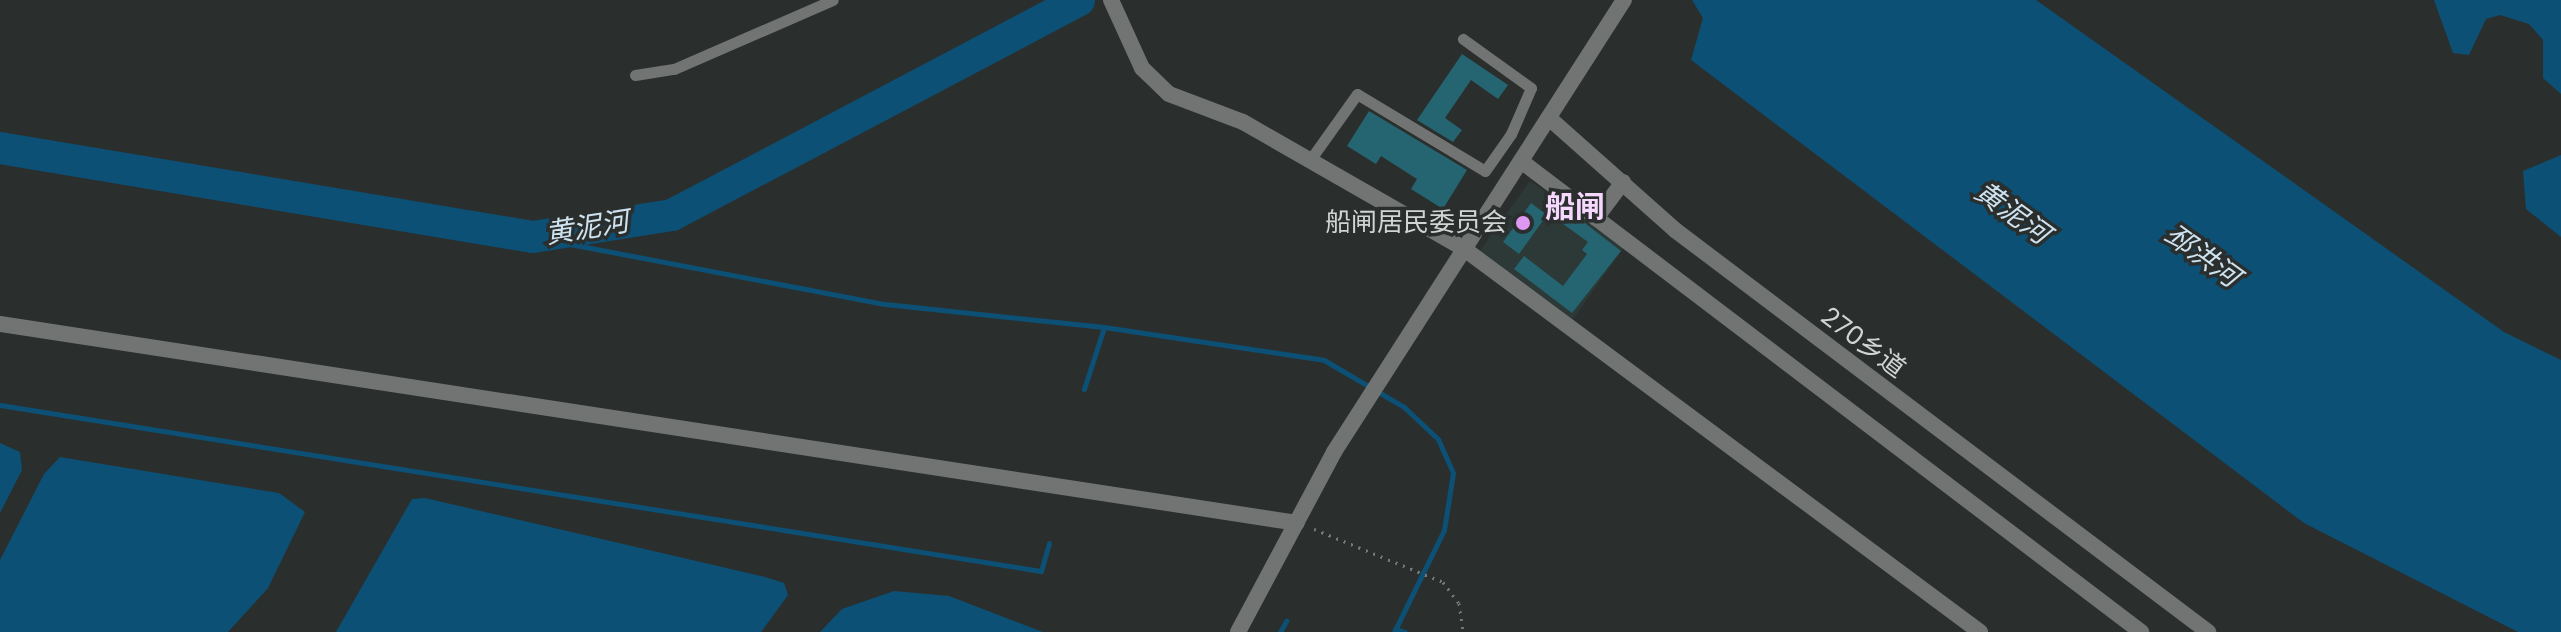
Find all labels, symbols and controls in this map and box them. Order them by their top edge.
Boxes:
water label: 黄泥河 [1968,175,2056,251]
district label: 船闸 [1545,189,1605,225]
water label: 黄泥河 [543,205,631,251]
place label: 船闸居民委员会 [1325,207,1507,239]
marker: 船闸居民委员会 [1514,214,1532,232]
water label: 邳洪河 [2158,218,2246,294]
street label: 270乡道 [1815,301,1911,385]

